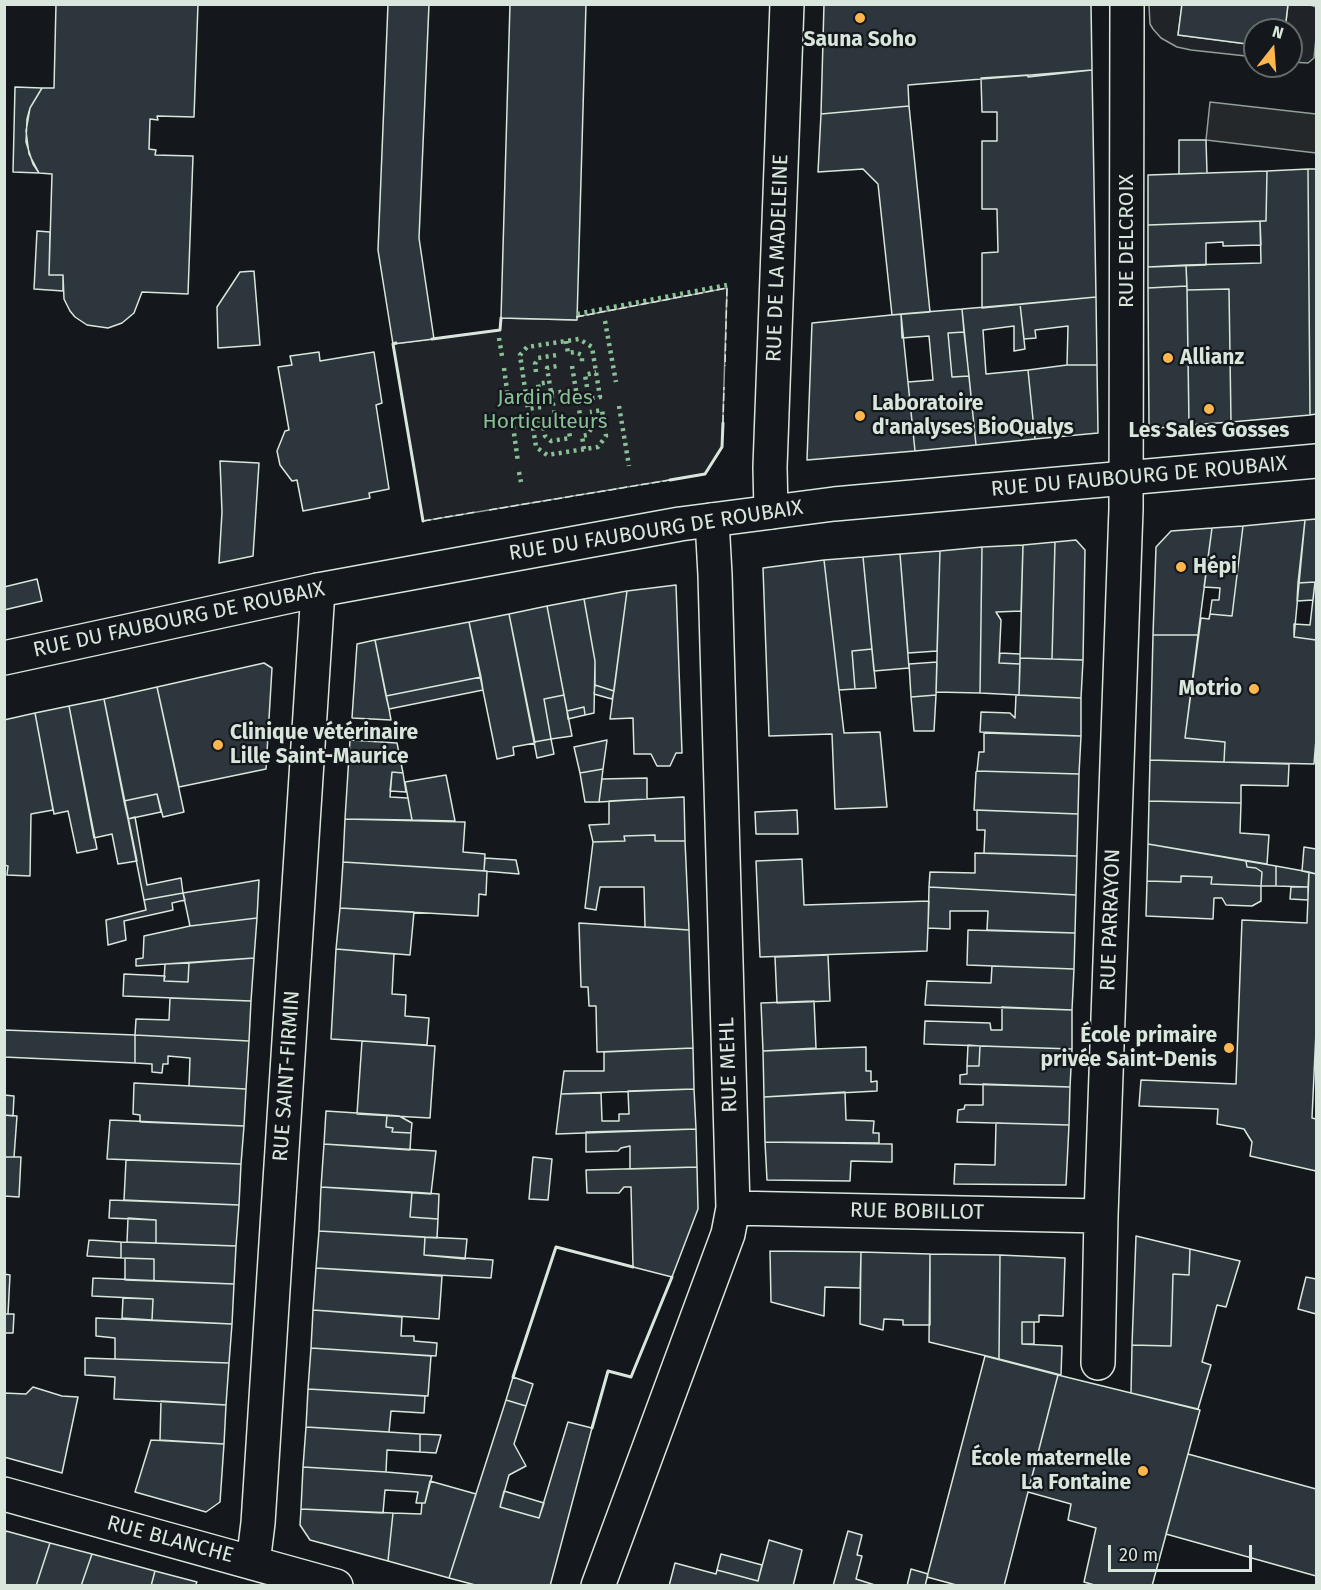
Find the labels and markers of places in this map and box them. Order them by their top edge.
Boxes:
marker: Sauna Soho [853,11,867,25]
place label: Sauna Soho [804,27,916,53]
place label: Allianz [1180,345,1244,371]
marker: Allianz [1161,351,1175,365]
place label: Laboratoire d'analyses BioQualys [872,391,1074,441]
marker: Les Sales Gosses [1202,402,1216,416]
marker: Laboratoire d'analyses BioQualys [853,409,867,423]
place label: Les Sales Gosses [1129,418,1289,444]
place label: Hépi [1193,554,1237,580]
marker: Hépi [1174,560,1188,574]
place label: Motrio [1179,676,1242,702]
marker: Motrio [1247,682,1261,696]
place label: Clinique vétérinaire Lille Saint-Maurice [230,720,418,770]
marker: Clinique vétérinaire Lille Saint-Maurice [211,738,225,752]
place label: École primaire privée Saint-Denis [1041,1023,1217,1073]
marker: École primaire privée Saint-Denis [1222,1041,1236,1055]
place label: École maternelle La Fontaine [971,1446,1131,1496]
marker: École maternelle La Fontaine [1136,1464,1150,1478]

